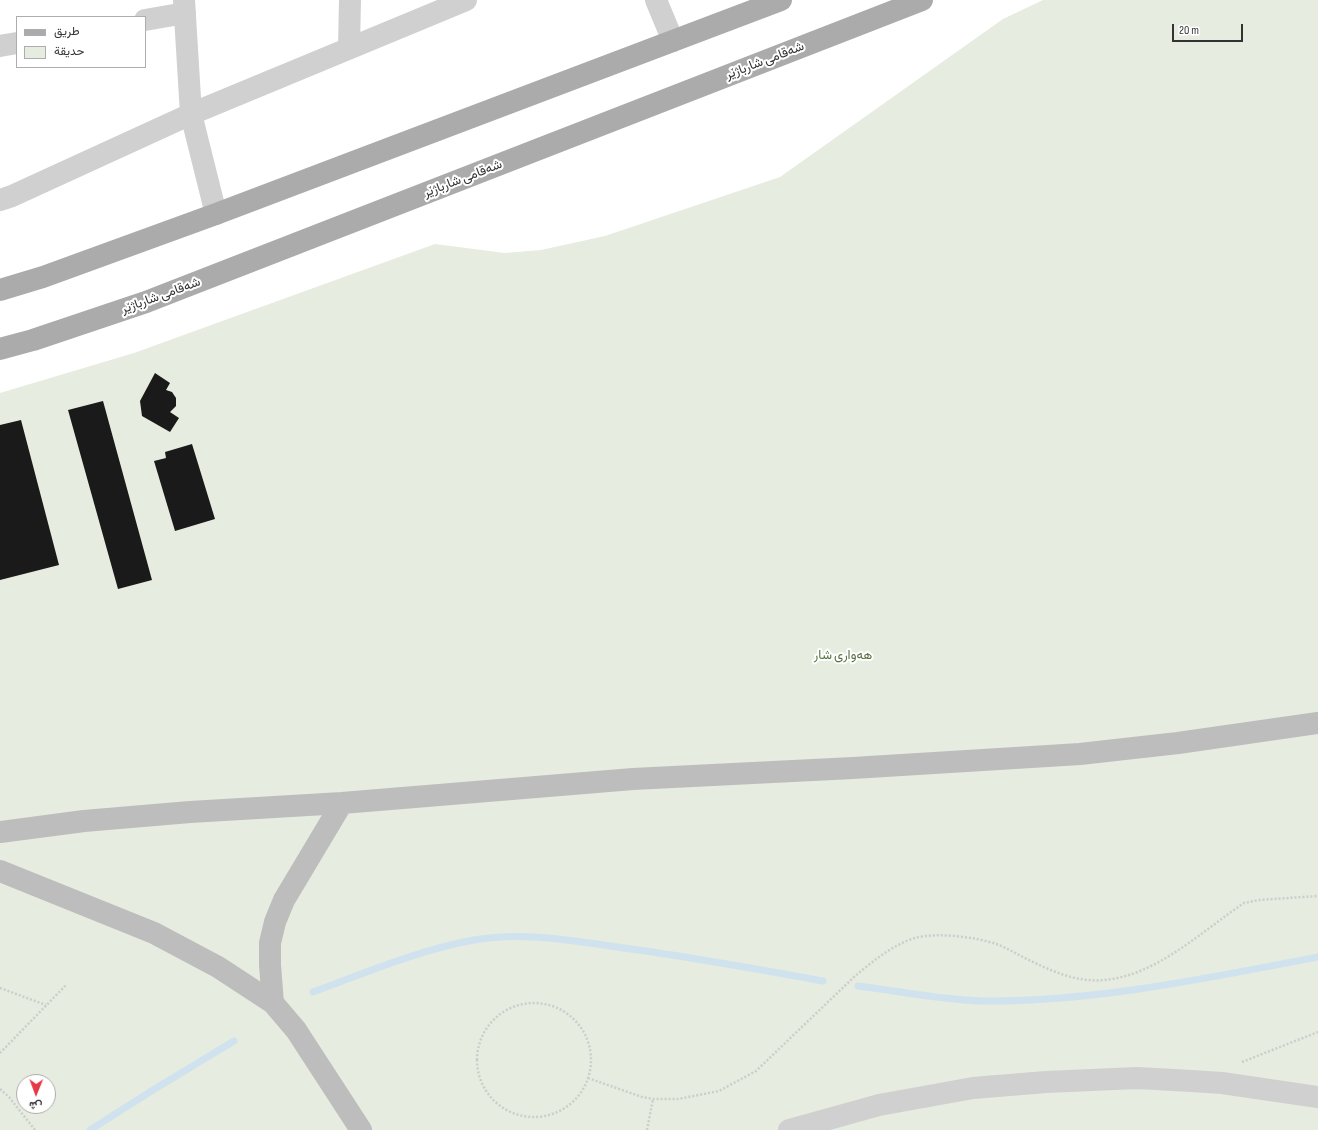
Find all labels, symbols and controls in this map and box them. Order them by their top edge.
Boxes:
legend [16,16,146,68]
scale bar [1174,16,1245,42]
text: 20 m [1179,23,1199,38]
text: طريق [54,24,79,39]
street label: شەقامی شارباژێر [723,39,807,83]
text: حديقة [54,44,84,59]
street label: شەقامی شارباژێر [421,157,505,201]
street label: شەقامی شارباژێر [119,274,203,318]
park label: هەواری شار [814,648,872,664]
north arrow [16,1074,56,1114]
text: ش [29,1099,43,1112]

